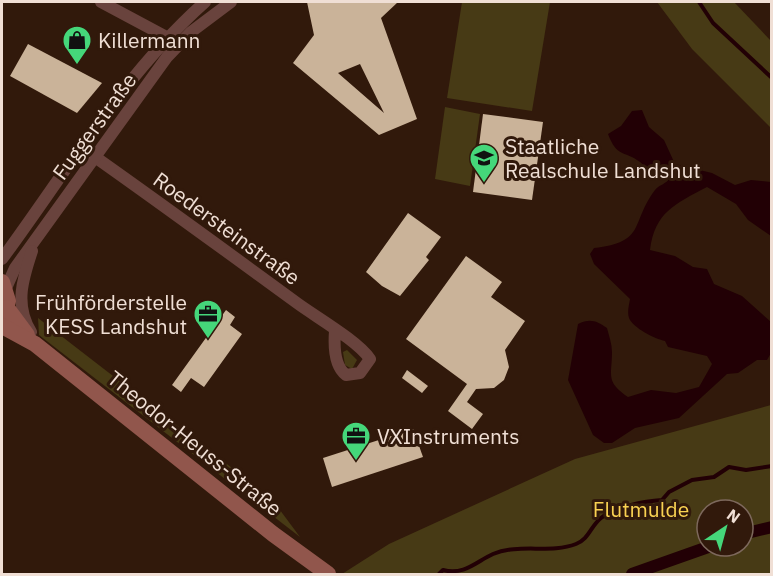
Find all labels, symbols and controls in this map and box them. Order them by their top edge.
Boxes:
shop icon: Killermann [61,24,93,66]
place label: Killermann [98,26,201,54]
street label: Fuggerstraße [46,67,142,185]
place label: Staatliche Realschule Landshut [505,132,701,184]
school or university icon: Staatliche Realschule Landshut [468,142,500,184]
street label: Roedersteinstraße [148,165,306,291]
place label: Frühförderstelle KESS Landshut [35,288,187,340]
office icon: Frühförderstelle KESS Landshut [192,298,224,340]
street label: Theodor-Heuss-Straße [102,364,288,522]
office icon: VXInstruments [340,420,372,462]
place label: VXInstruments [377,422,519,450]
park label: Flutmulde [593,495,689,523]
north arrow [695,498,755,558]
text: N [723,504,744,527]

